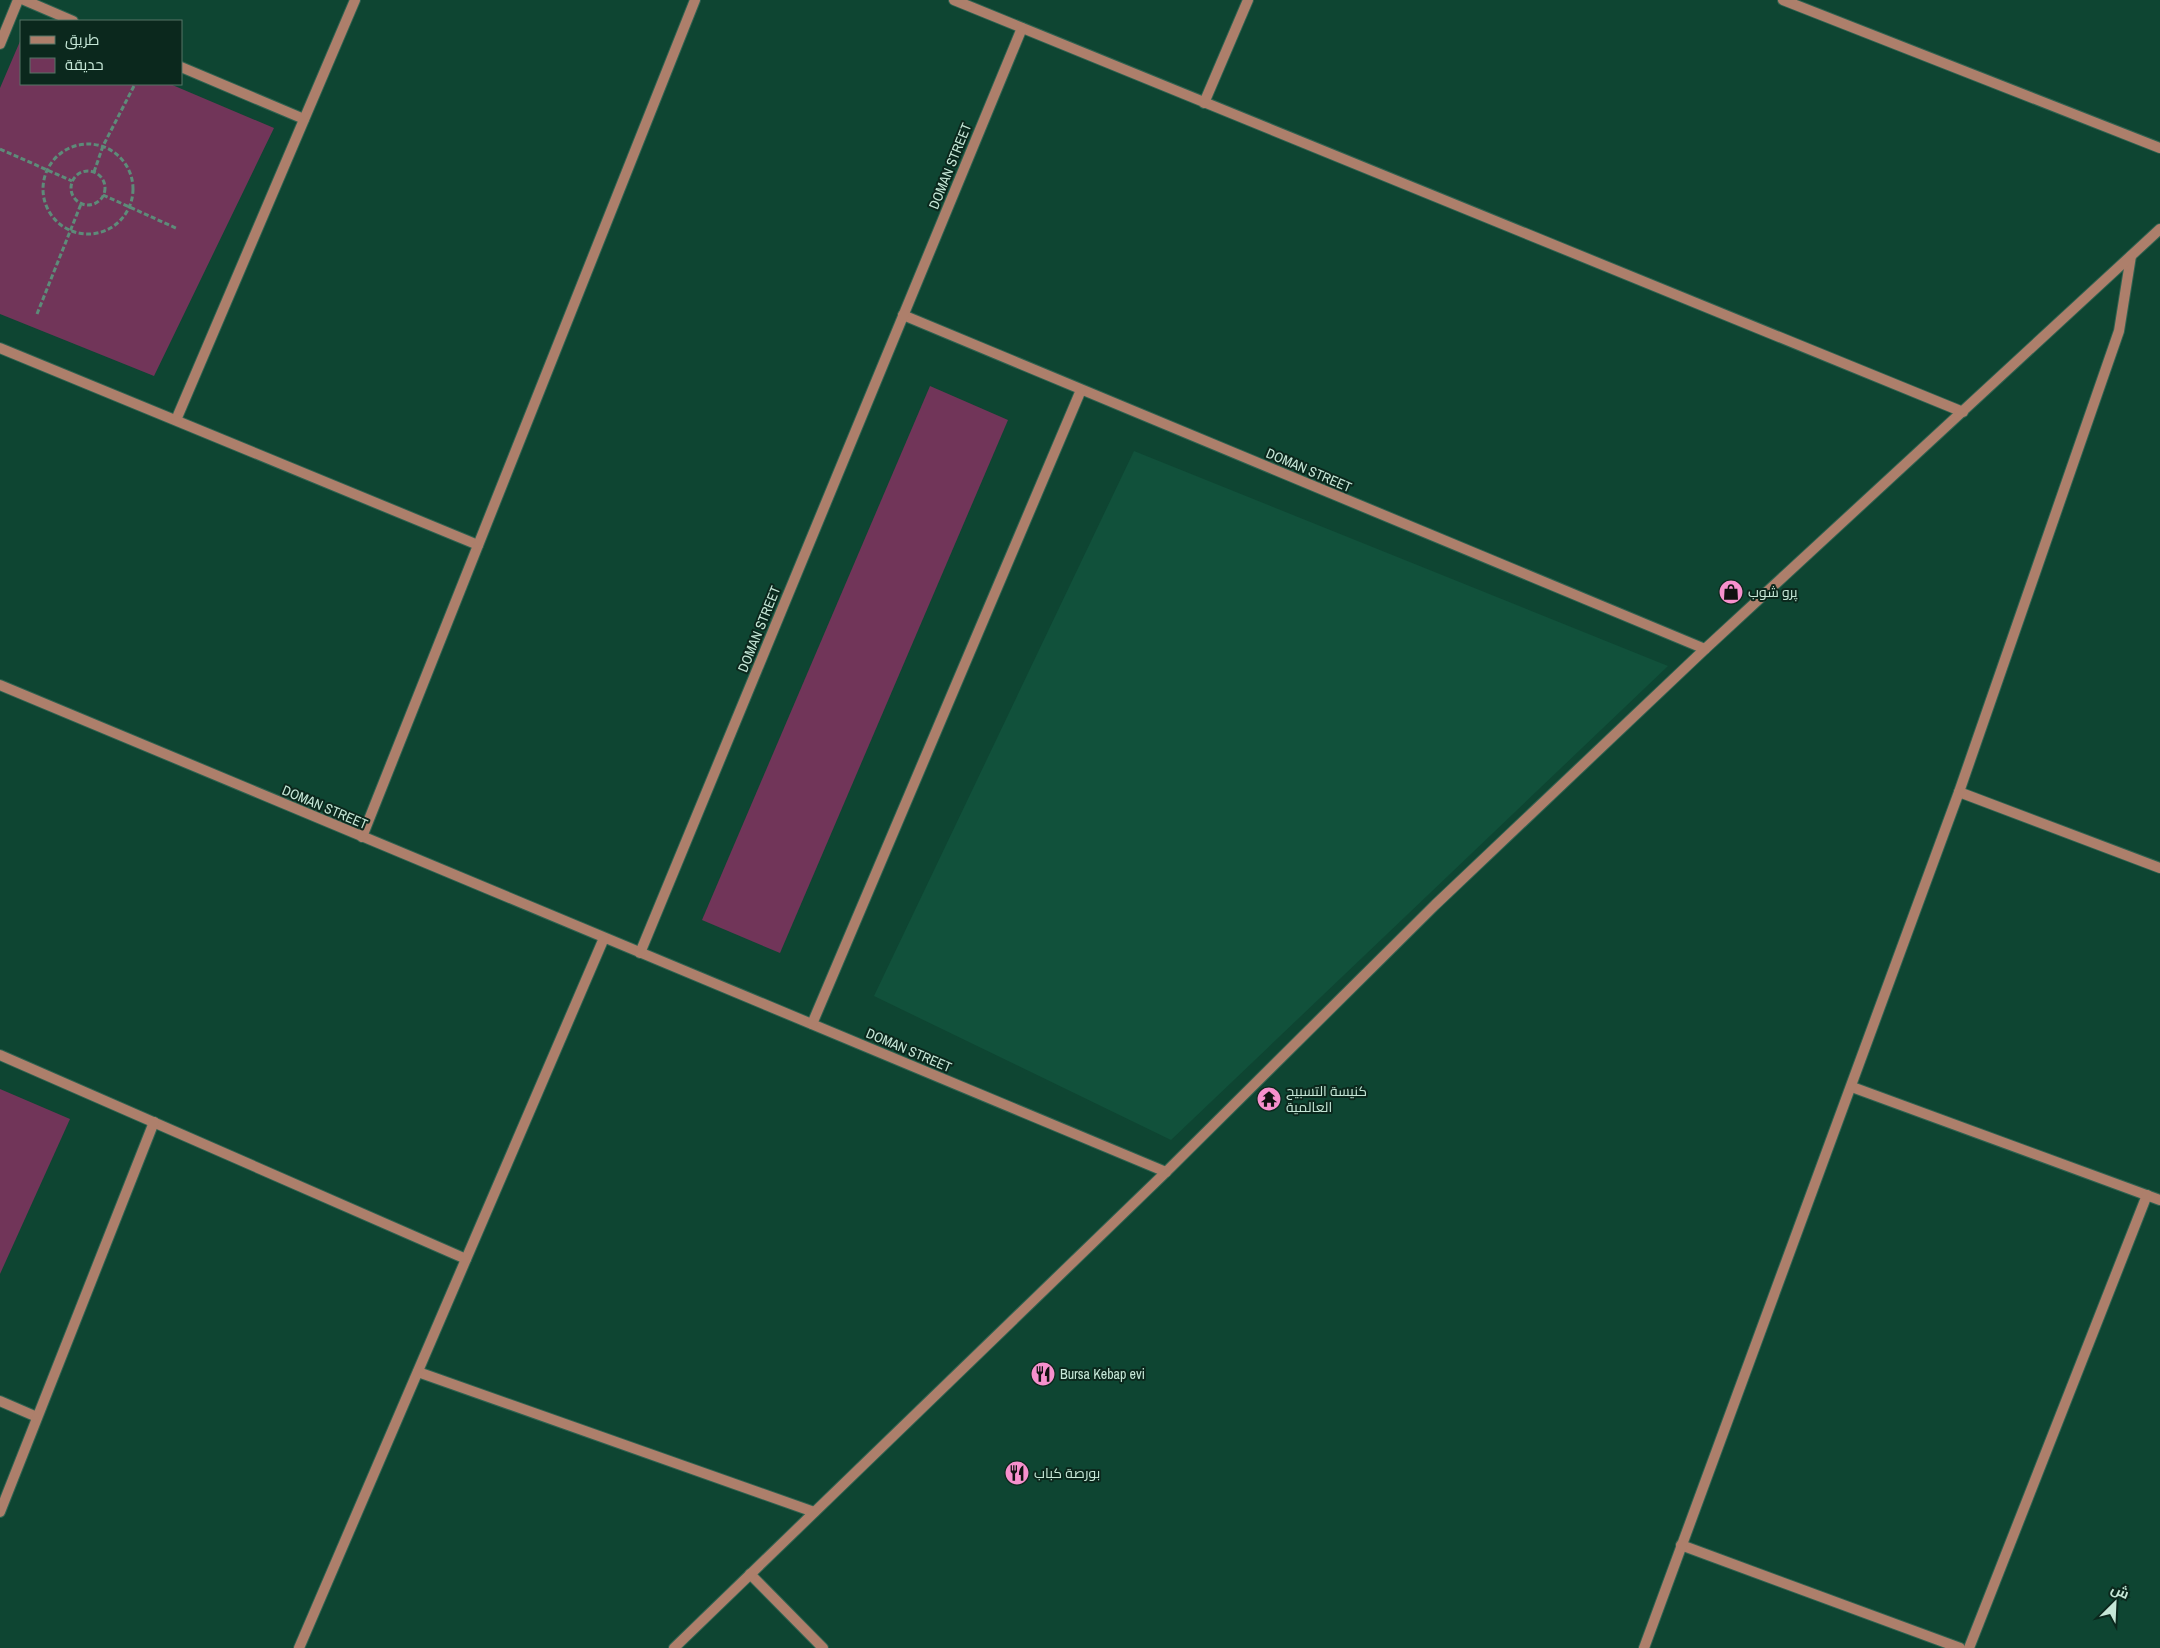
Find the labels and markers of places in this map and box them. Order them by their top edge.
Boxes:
shop icon: پرو شوب [1718,579,1744,605]
place label: پرو شوب [1748,583,1798,602]
place label: كنيسة التسبيح العالمية [1286,1082,1367,1116]
temple icon: كنيسة التسبيح العالمية [1256,1086,1282,1112]
restaurant icon: Bursa Kebap evi [1030,1361,1056,1387]
place label: Bursa Kebap evi [1060,1365,1145,1383]
restaurant icon: بورصة كباب [1004,1460,1030,1486]
place label: بورصة كباب [1034,1464,1100,1482]

